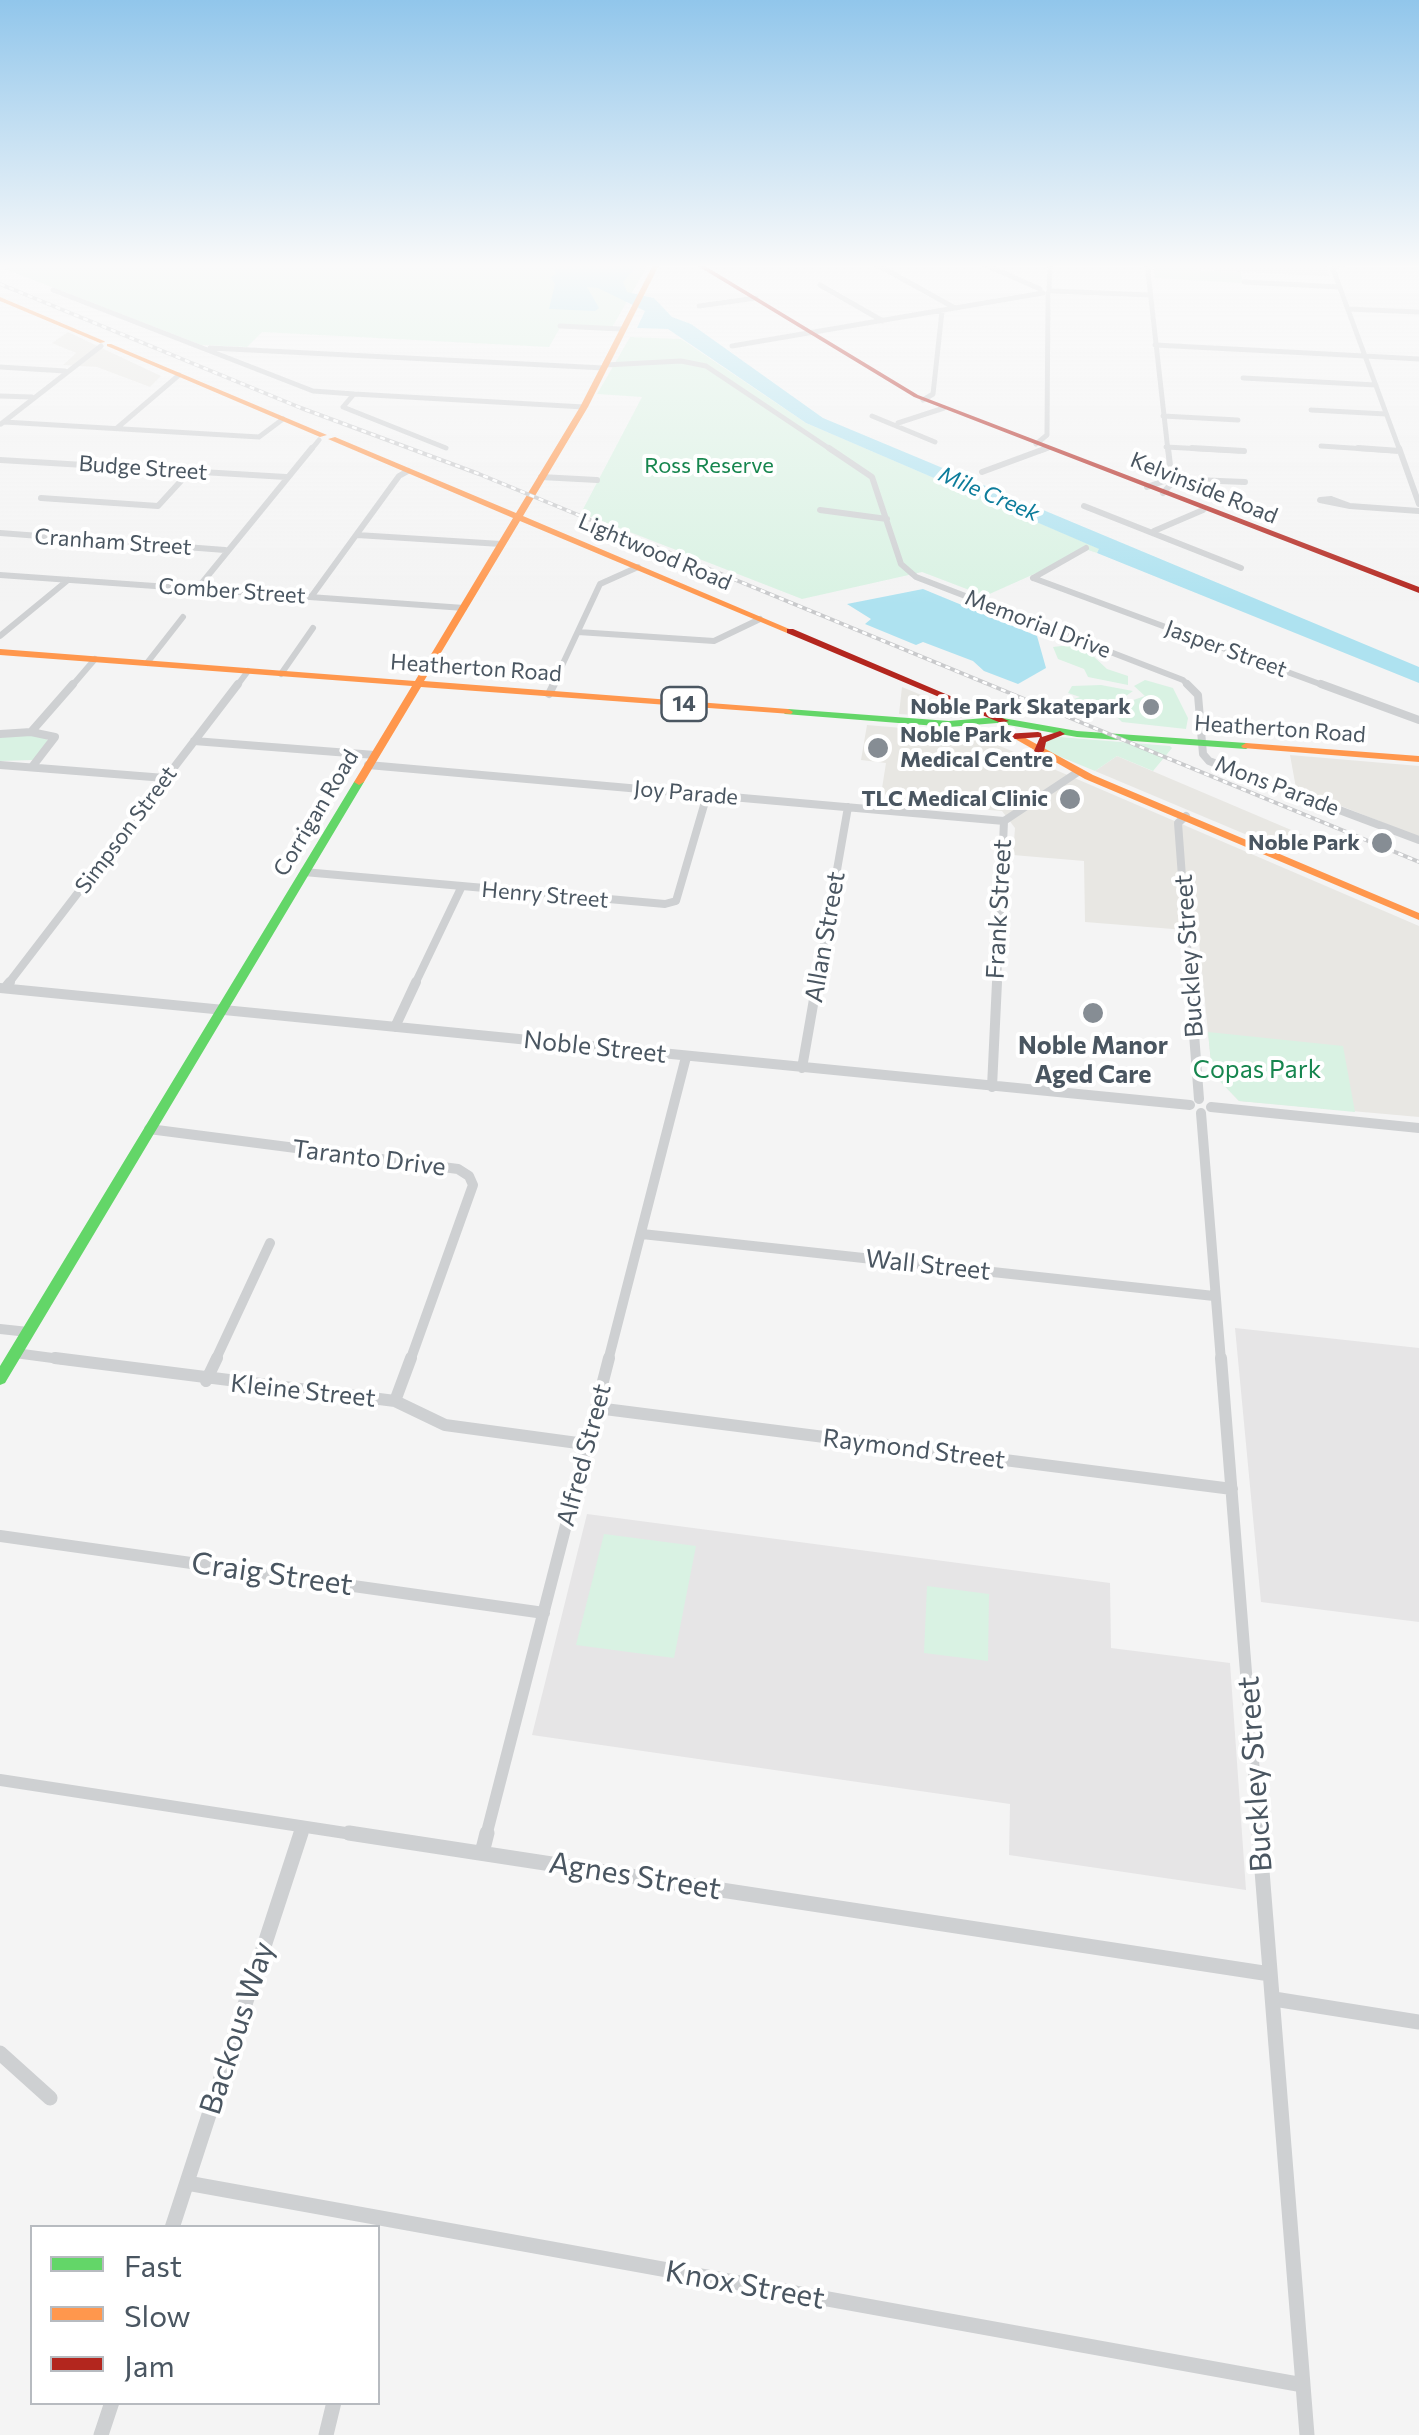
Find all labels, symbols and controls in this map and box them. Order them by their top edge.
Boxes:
street label: Kelvinside Road [1127,446,1281,530]
street label: Budge Street [78,450,208,486]
park label: Ross Reserve [644,453,774,479]
water label: Mile Creek [935,461,1043,527]
street label: Lightwood Road [575,508,735,596]
street label: Cranham Street [34,523,192,561]
street label: Comber Street [158,573,306,609]
street label: Memorial Drive [961,584,1115,664]
street label: Jasper Street [1161,615,1291,683]
street label: Heatherton Road [389,649,563,687]
road number: 14 [662,687,706,721]
place label: Noble Park Skatepark [910,694,1131,720]
marker: Noble Park Skatepark [1140,696,1162,718]
street label: Heatherton Road [1193,710,1367,748]
place label: Noble Park Medical Centre [900,722,1053,774]
marker: Noble Park Medical Centre [865,735,891,761]
street label: Corrigan Road [268,745,364,881]
street label: Mons Parade [1211,750,1343,822]
street label: Simpson Street [70,761,182,899]
street label: Joy Parade [633,775,739,811]
place label: TLC Medical Clinic [861,786,1048,812]
marker: TLC Medical Clinic [1057,786,1083,812]
place label: Noble Park [1248,830,1360,856]
marker: Noble Park [1369,830,1395,856]
street label: Frank Street [980,838,1018,980]
street label: Allan Street [799,869,851,1005]
street label: Buckley Street [1168,873,1210,1039]
street label: Henry Street [480,876,610,914]
marker: Noble Manor Aged Care [1080,1000,1106,1026]
street label: Noble Street [522,1025,668,1069]
place label: Noble Manor Aged Care [1018,1031,1168,1090]
park label: Copas Park [1193,1055,1321,1085]
street label: Taranto Drive [291,1134,447,1182]
street label: Wall Street [864,1244,992,1286]
street label: Kleine Street [229,1368,377,1414]
street label: Alfred Street [551,1381,617,1529]
street label: Raymond Street [821,1423,1007,1475]
street label: Craig Street [189,1545,355,1603]
street label: Buckley Street [1230,1675,1280,1873]
street label: Agnes Street [547,1845,723,1907]
street label: Backous Way [192,1937,282,2119]
legend [30,2225,380,2405]
text: Fast [124,2246,182,2283]
street label: Knox Street [663,2253,827,2317]
text: Slow [124,2296,191,2333]
text: Jam [124,2346,175,2383]

